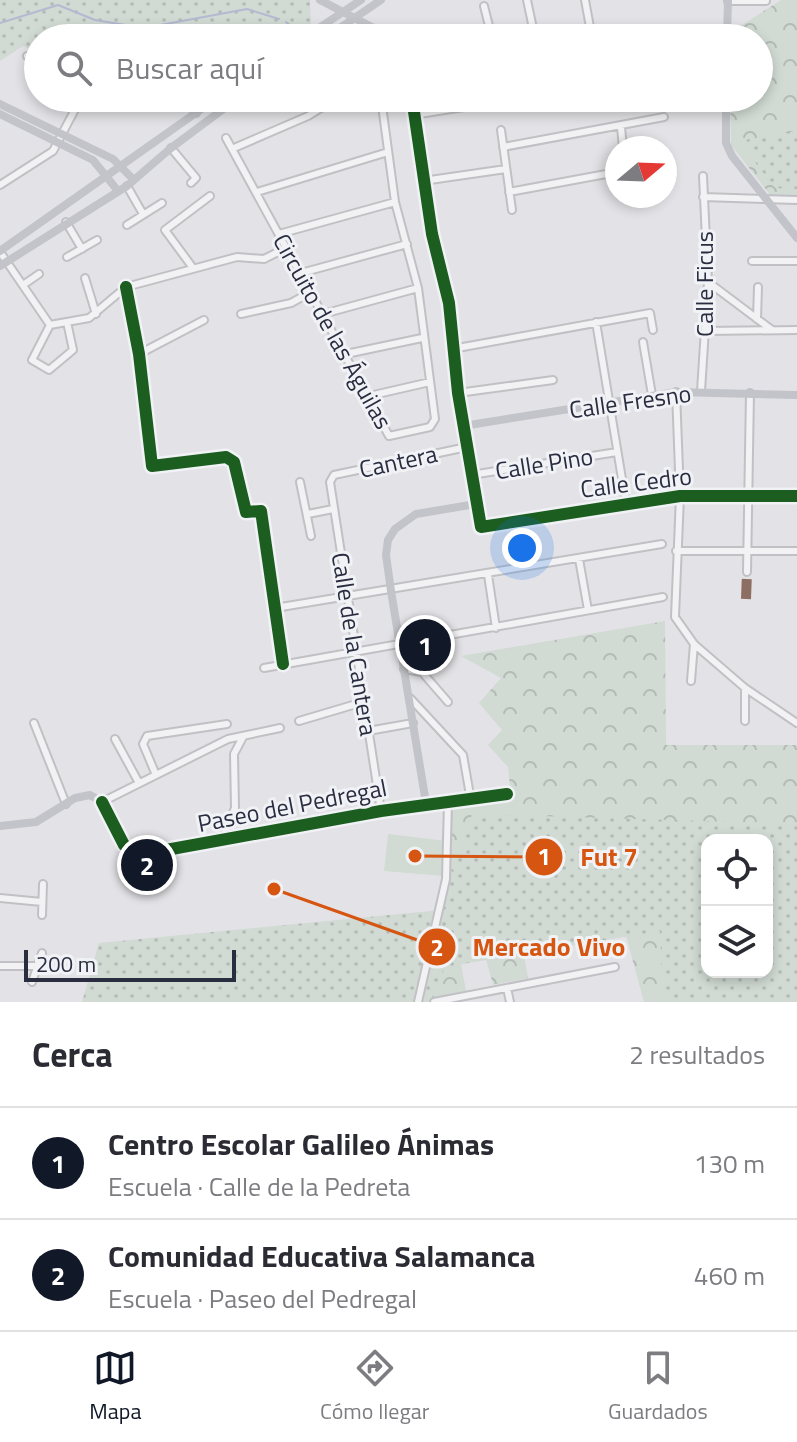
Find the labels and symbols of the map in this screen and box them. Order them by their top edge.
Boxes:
north arrow [605,136,677,208]
street label: Circuito de las Águilas [264,227,402,435]
street label: Calle Ficus [686,231,722,337]
street label: Calle Fresno [567,375,693,427]
street label: Cantera [356,435,440,487]
street label: Calle Pino [492,438,596,488]
street label: Calle Cedro [578,457,694,507]
your location [502,528,542,568]
street label: Calle de la Cantera [323,550,387,738]
pin: 1 [399,615,451,675]
street label: Paseo del Pedregal [194,769,390,841]
callout: Fut 7 [524,832,654,882]
pin: 2 [121,835,173,895]
text: Fut 7 [580,837,638,876]
text: 1 [537,838,551,874]
callout: Mercado Vivo [417,922,642,972]
text: Mercado Vivo [473,927,625,966]
text: 2 [430,929,444,965]
scale bar [24,946,236,982]

